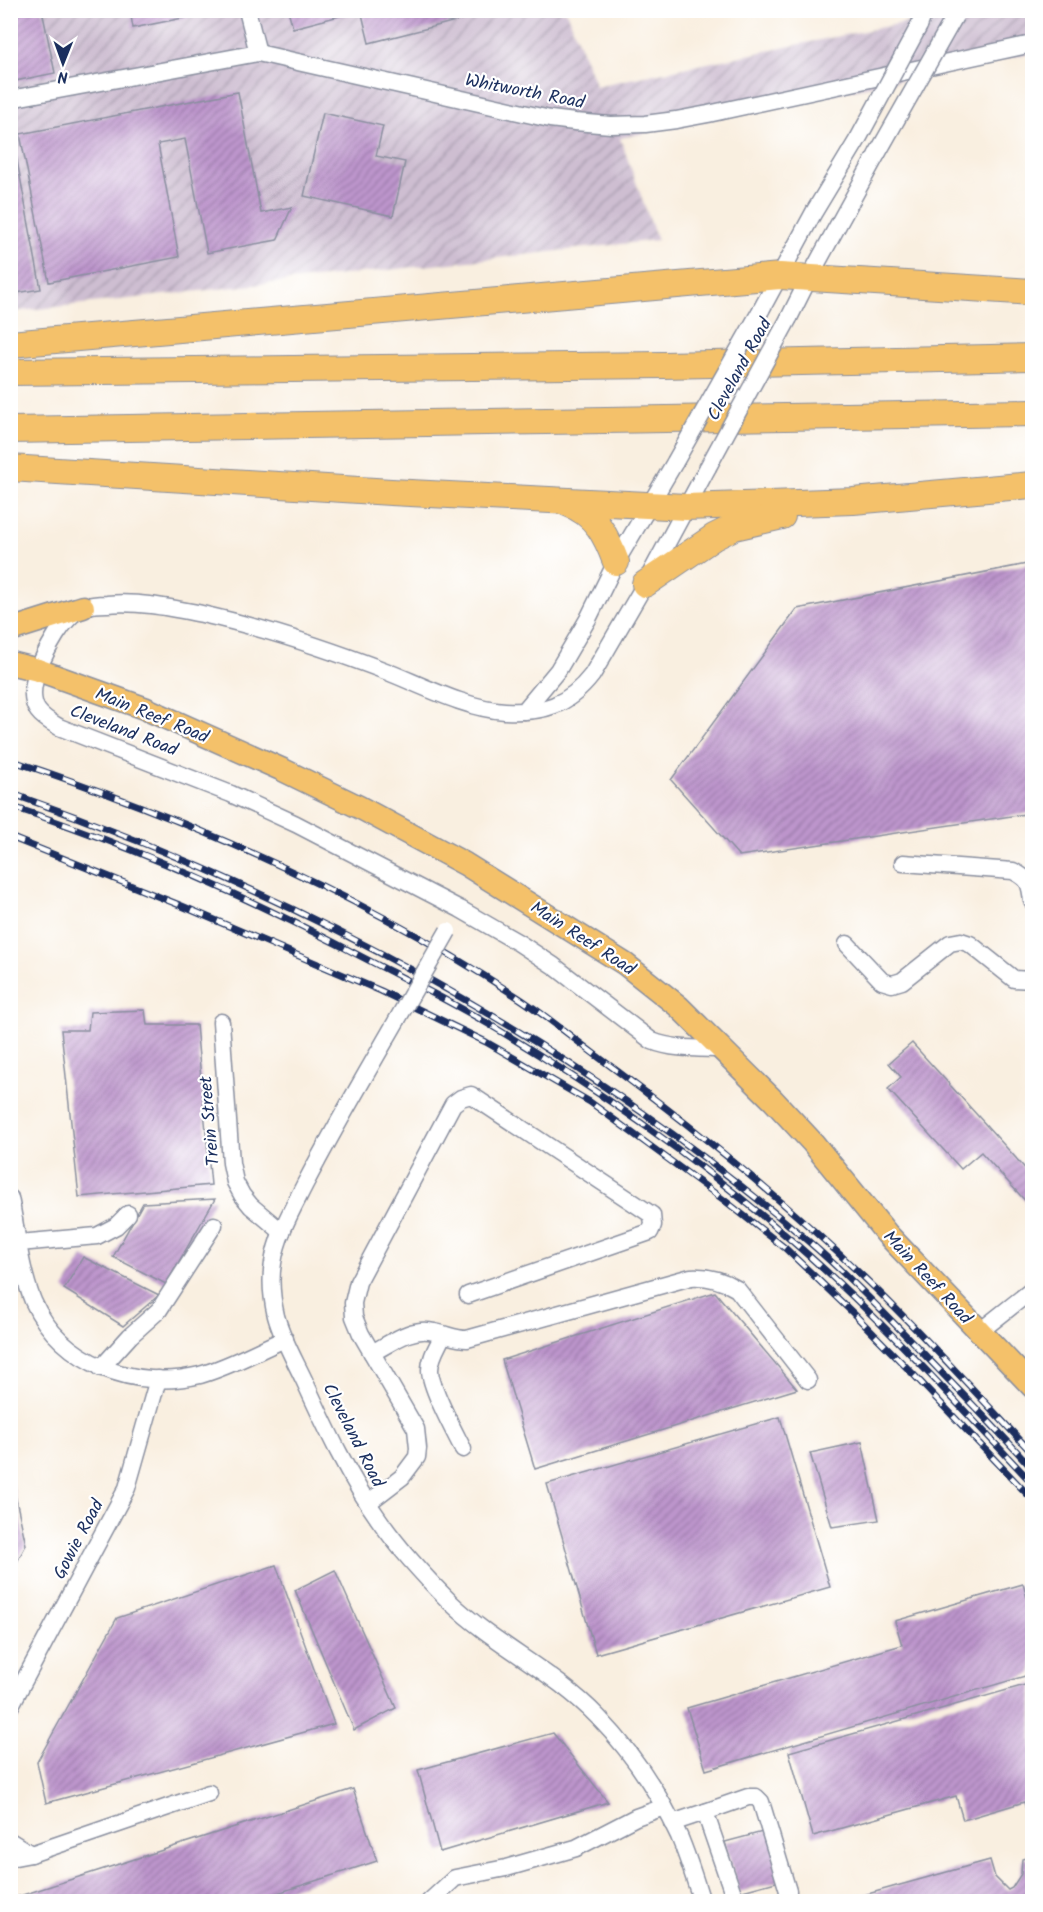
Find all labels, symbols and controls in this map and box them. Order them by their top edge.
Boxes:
north arrow [33,33,93,93]
text: N [57,64,68,89]
street label: Whitworth Road [462,67,588,118]
street label: Cleveland Road [700,312,781,426]
street label: Main Reef Road [90,680,214,753]
street label: Cleveland Road [65,697,183,766]
street label: Main Reef Road [524,894,641,985]
street label: Trein Street [192,1074,229,1167]
street label: Main Reef Road [875,1224,979,1333]
street label: Cleveland Road [314,1378,392,1494]
street label: Gowie Road [46,1494,113,1585]

